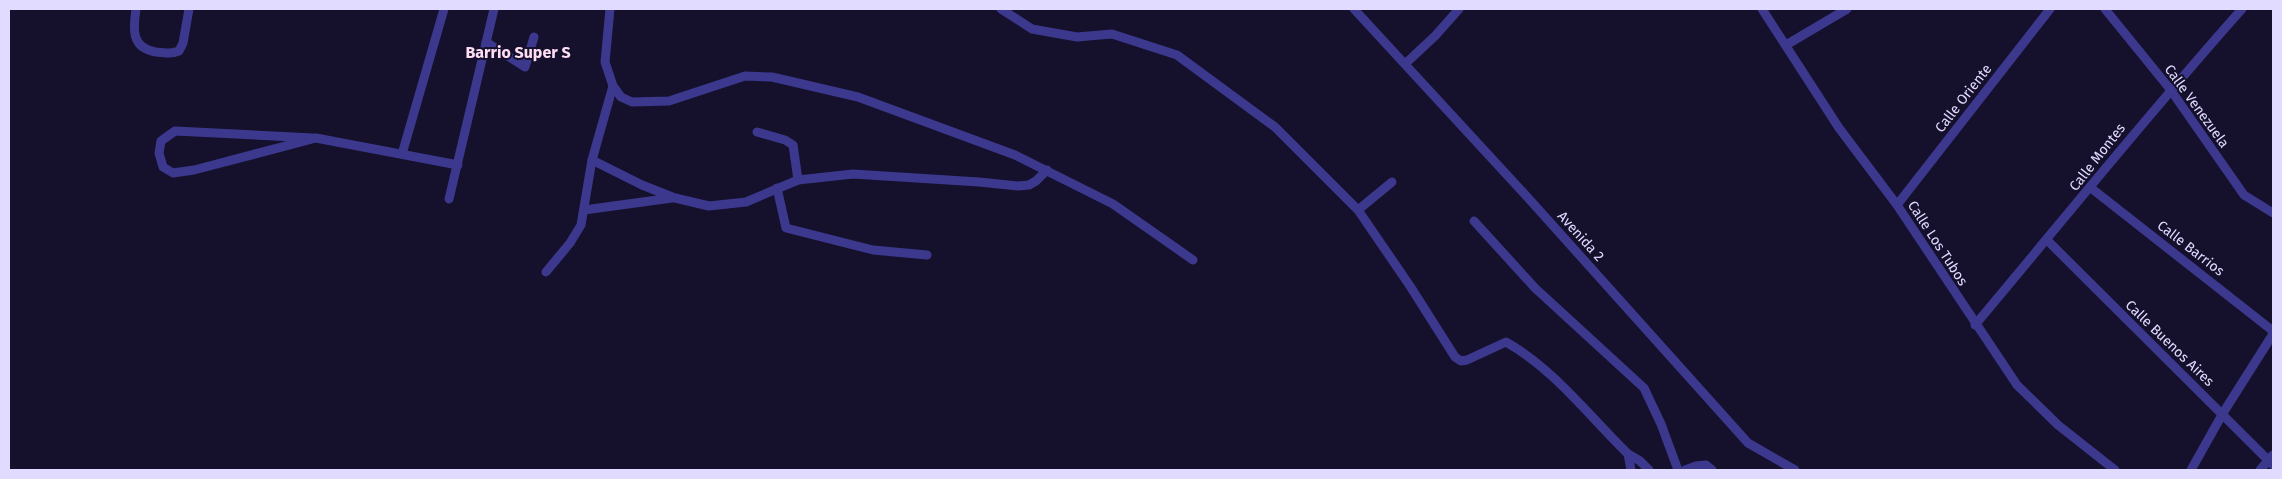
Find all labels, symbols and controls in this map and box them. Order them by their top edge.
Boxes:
district label: Barrio Super S [465,43,571,62]
street label: Calle Oriente [1931,61,1995,136]
street label: Calle Venezuela [2161,61,2233,151]
street label: Calle Montes [2066,120,2129,194]
street label: Calle Los Tubos [1904,198,1972,289]
street label: Avenida 2 [1554,208,1607,265]
street label: Calle Barrios [2154,217,2228,280]
street label: Calle Buenos Aires [2122,297,2218,390]

